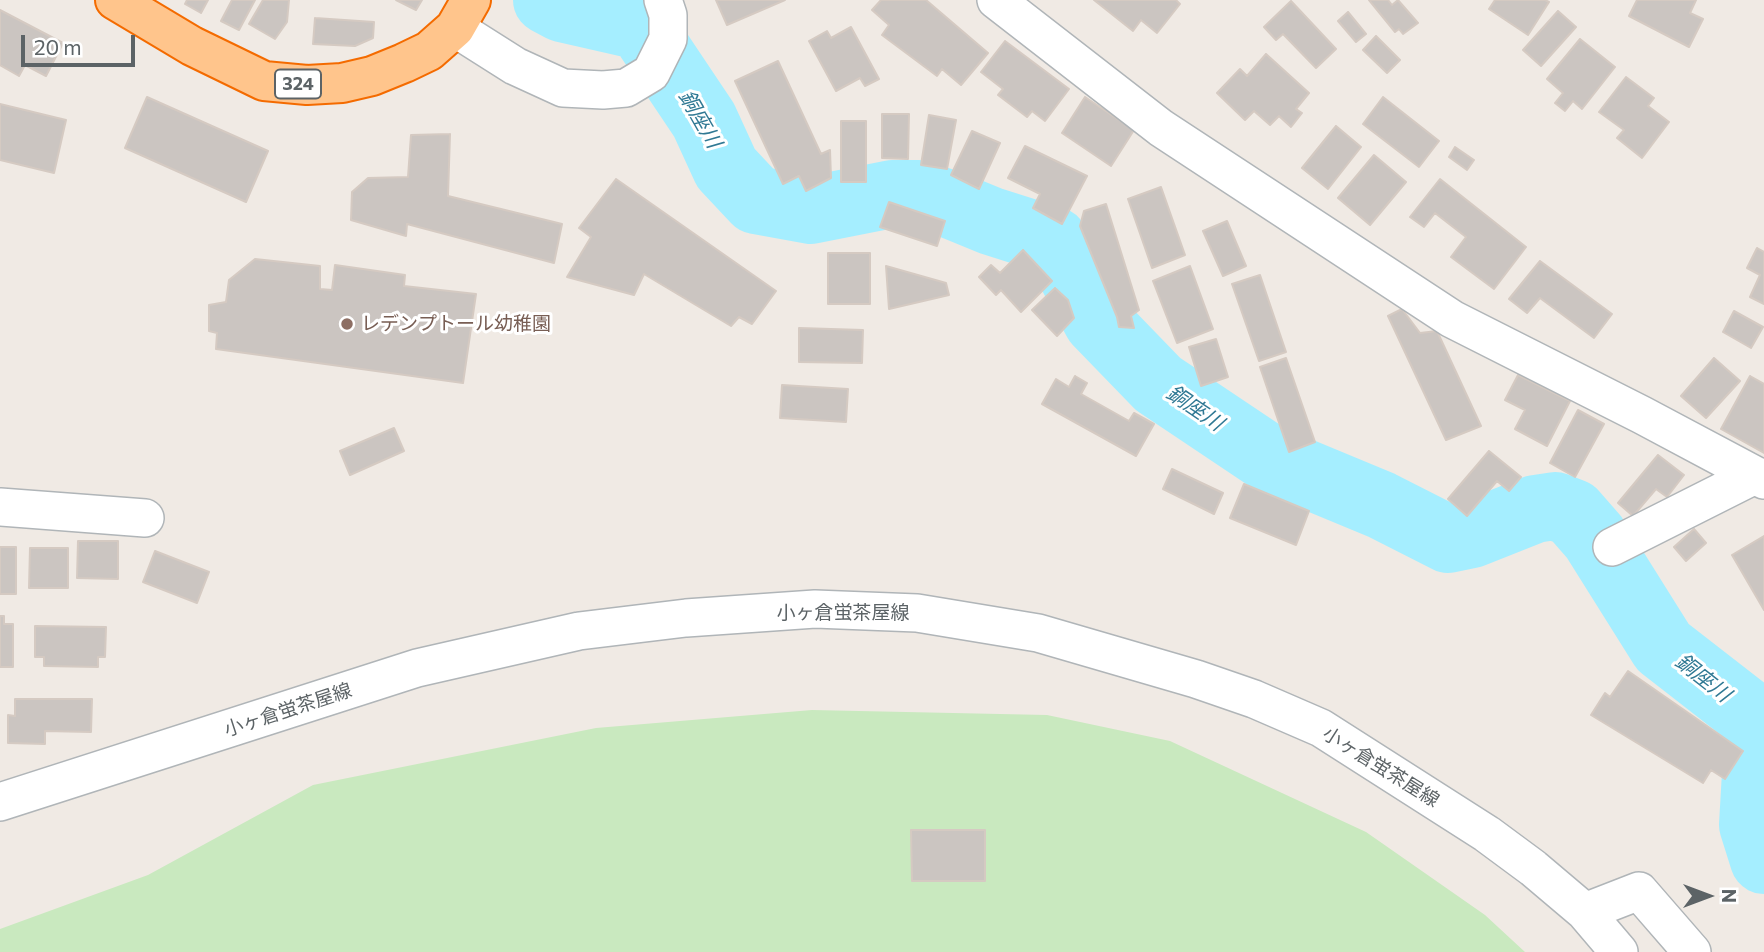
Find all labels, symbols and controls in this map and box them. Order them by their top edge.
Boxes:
scale bar [24,21,138,65]
text: 20 m [34,34,82,59]
road number: 324 [275,70,321,98]
water label: 銅座川 [673,85,727,153]
place label: レデンプトール幼稚園 [361,313,551,335]
marker: レデンプトール幼稚園 [339,316,355,332]
water label: 銅座川 [1162,380,1228,436]
street label: 小ヶ倉蛍茶屋線 [777,602,909,624]
water label: 銅座川 [1670,649,1736,707]
street label: 小ヶ倉蛍茶屋線 [221,679,355,741]
street label: 小ヶ倉蛍茶屋線 [1319,722,1443,812]
north arrow [1673,861,1743,931]
text: N [1718,889,1741,903]

